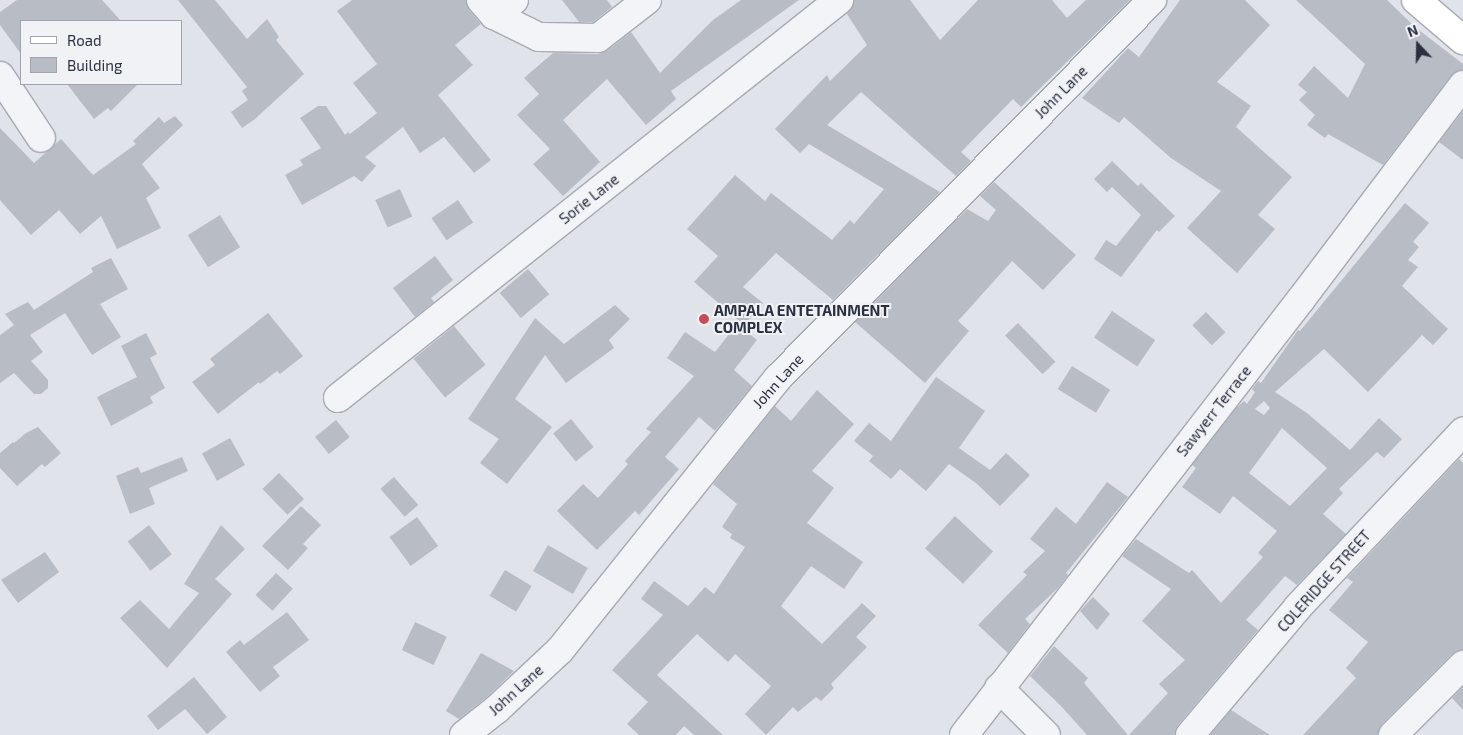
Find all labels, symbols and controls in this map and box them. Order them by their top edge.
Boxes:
legend [20,20,182,85]
north arrow [1393,20,1443,70]
text: N [1405,21,1420,40]
text: Road [67,31,102,49]
text: Building [67,56,122,74]
street label: John Lane [1031,62,1091,122]
street label: Sorie Lane [556,170,622,228]
place label: AMPALA ENTETAINMENT COMPLEX [714,301,890,336]
marker: AMPALA ENTETAINMENT COMPLEX [698,313,710,325]
street label: John Lane [749,350,807,412]
street label: Sawyerr Terrace [1173,362,1255,460]
street label: COLERIDGE STREET [1274,526,1374,636]
street label: John Lane [485,661,547,719]

